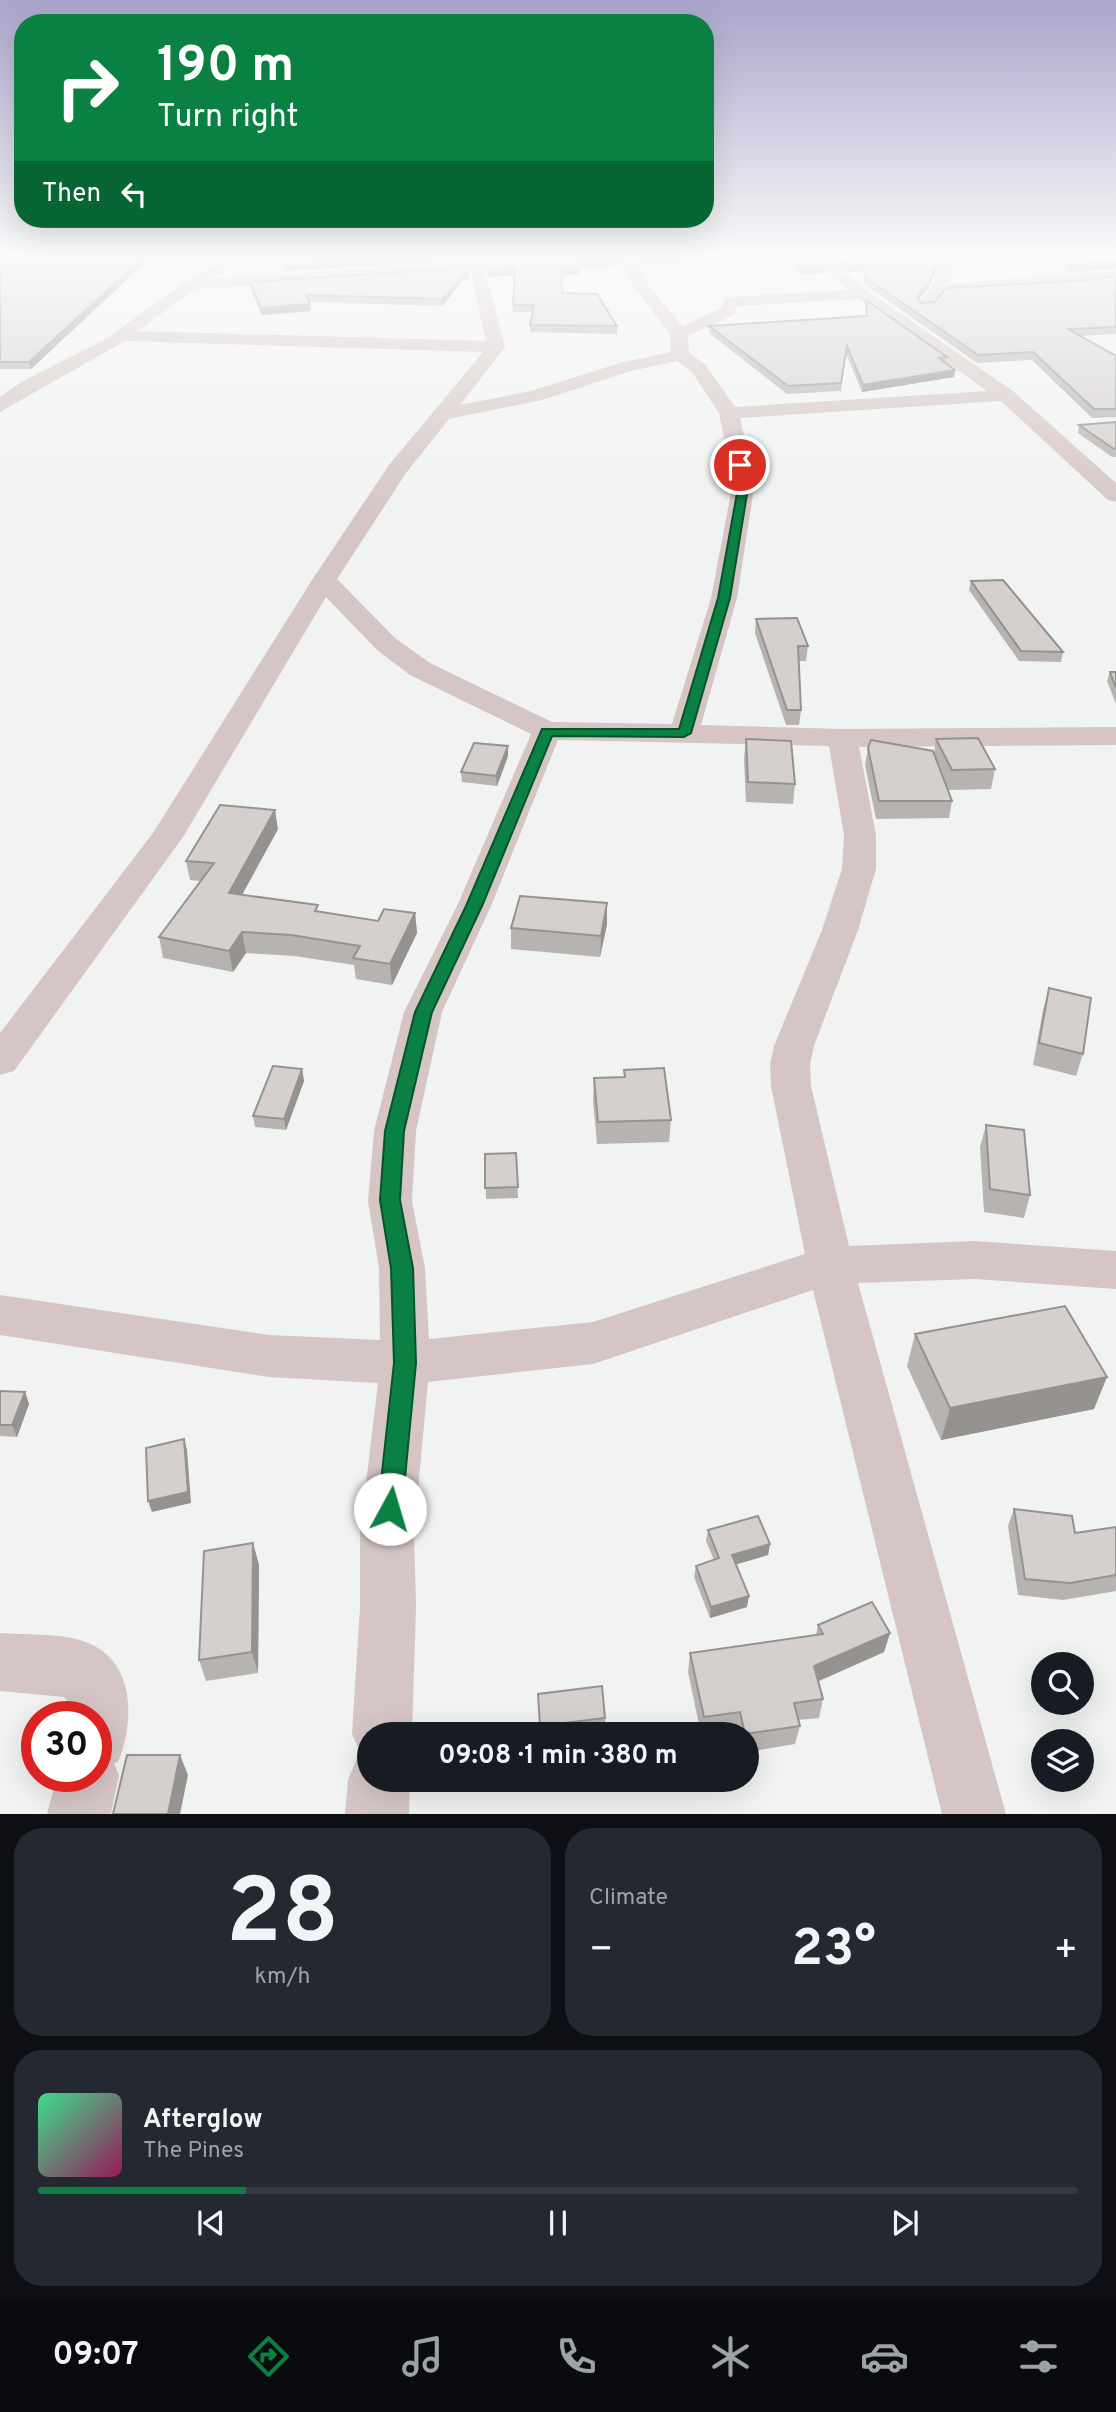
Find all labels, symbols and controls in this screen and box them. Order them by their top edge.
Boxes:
text: 190 m [157,37,294,99]
icon: right [42,42,133,133]
text: Turn right [157,98,299,138]
icon: left [115,175,153,213]
text: Then [42,178,101,211]
pin [710,435,770,495]
icon: arrive [721,446,759,484]
position arrow [353,1472,427,1546]
map controls [1031,1652,1094,1792]
button: search [1031,1652,1094,1715]
speed limit sign: 30 [21,1701,112,1792]
button: layers [1031,1729,1094,1792]
text: 09:08 · 1 min · 380 m [438,1740,678,1773]
text: 28 [226,1860,339,1975]
text: Climate [589,1884,668,1913]
text: 23° [791,1918,876,1984]
text: − [589,1927,614,1976]
text: + [1053,1927,1078,1976]
text: km/h [255,1963,310,1992]
text: Afterglow [143,2104,263,2137]
text: The Pines [143,2137,244,2166]
icon: previous [192,2204,230,2242]
icon: pause [539,2204,577,2242]
icon: next [886,2204,924,2242]
icon: directions [244,2332,293,2381]
icon: music [398,2332,447,2381]
icon: phone [552,2332,601,2381]
icon: climate [706,2332,755,2381]
icon: car [860,2332,909,2381]
icon: filters [1014,2332,1063,2381]
text: 09:07 [53,2336,139,2376]

